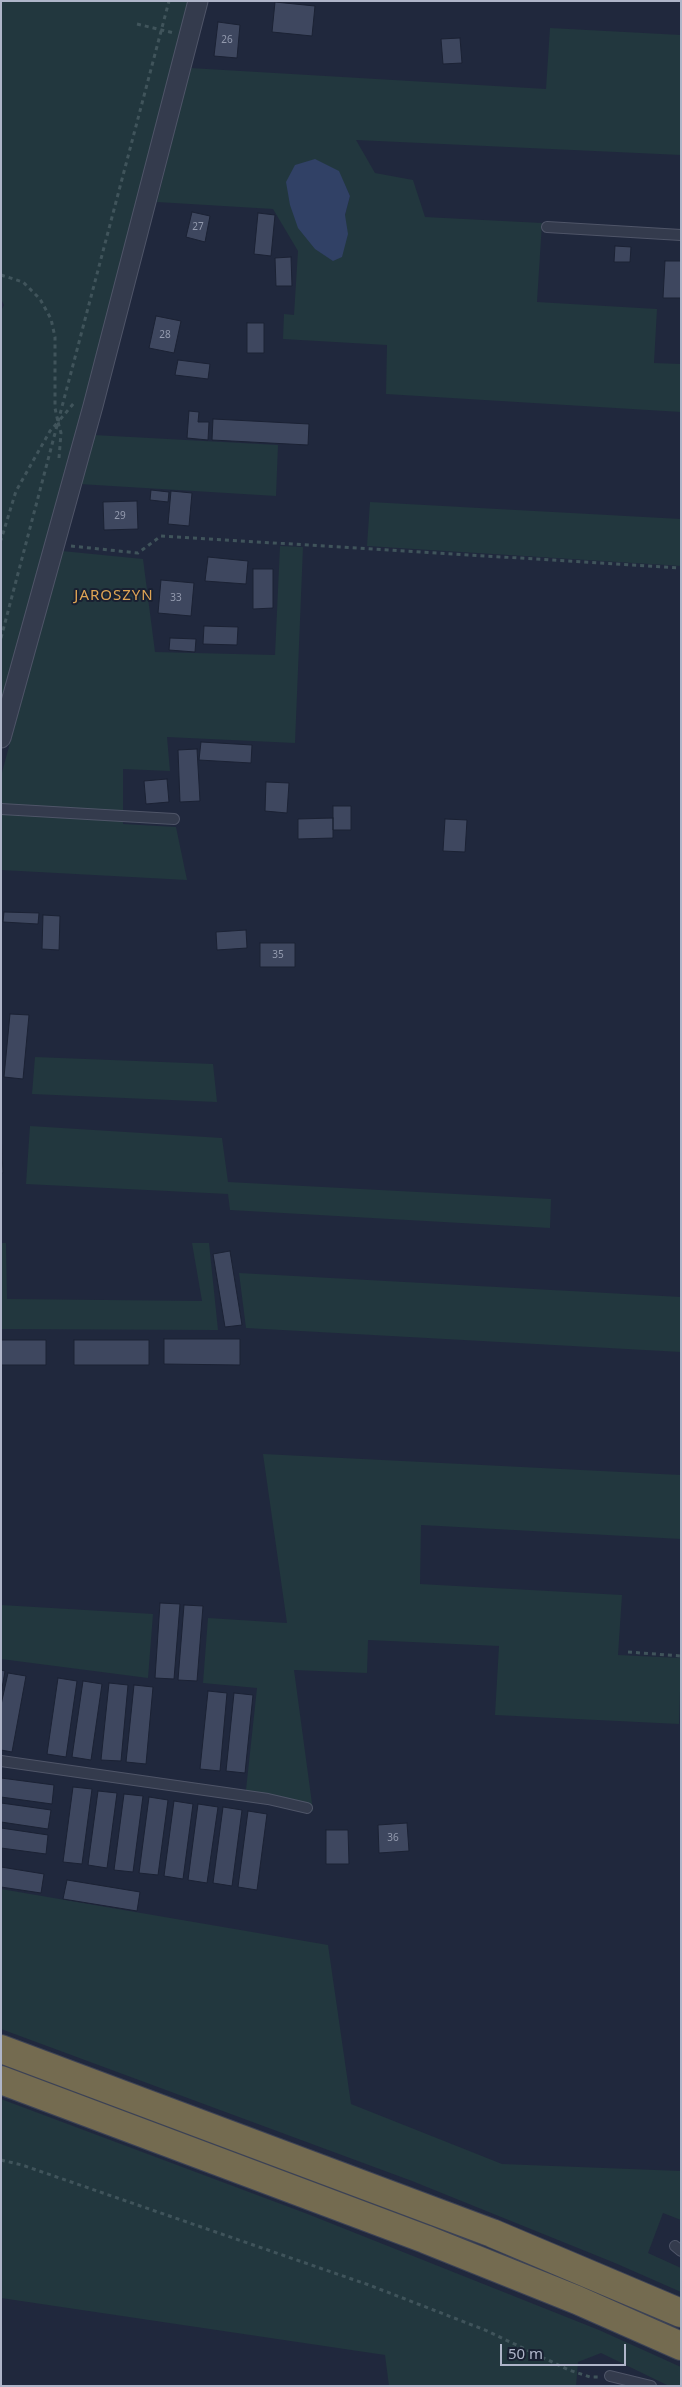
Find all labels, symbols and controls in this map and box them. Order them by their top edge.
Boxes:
house number: 26 [221,34,233,46]
house number: 27 [192,221,204,233]
house number: 28 [159,329,171,341]
house number: 29 [114,510,126,522]
district label: JAROSZYN [73,587,155,605]
house number: 33 [170,592,182,604]
house number: 35 [272,949,284,961]
house number: 36 [387,1832,399,1844]
scale bar [502,2334,628,2366]
text: 50 m [508,2343,543,2363]

